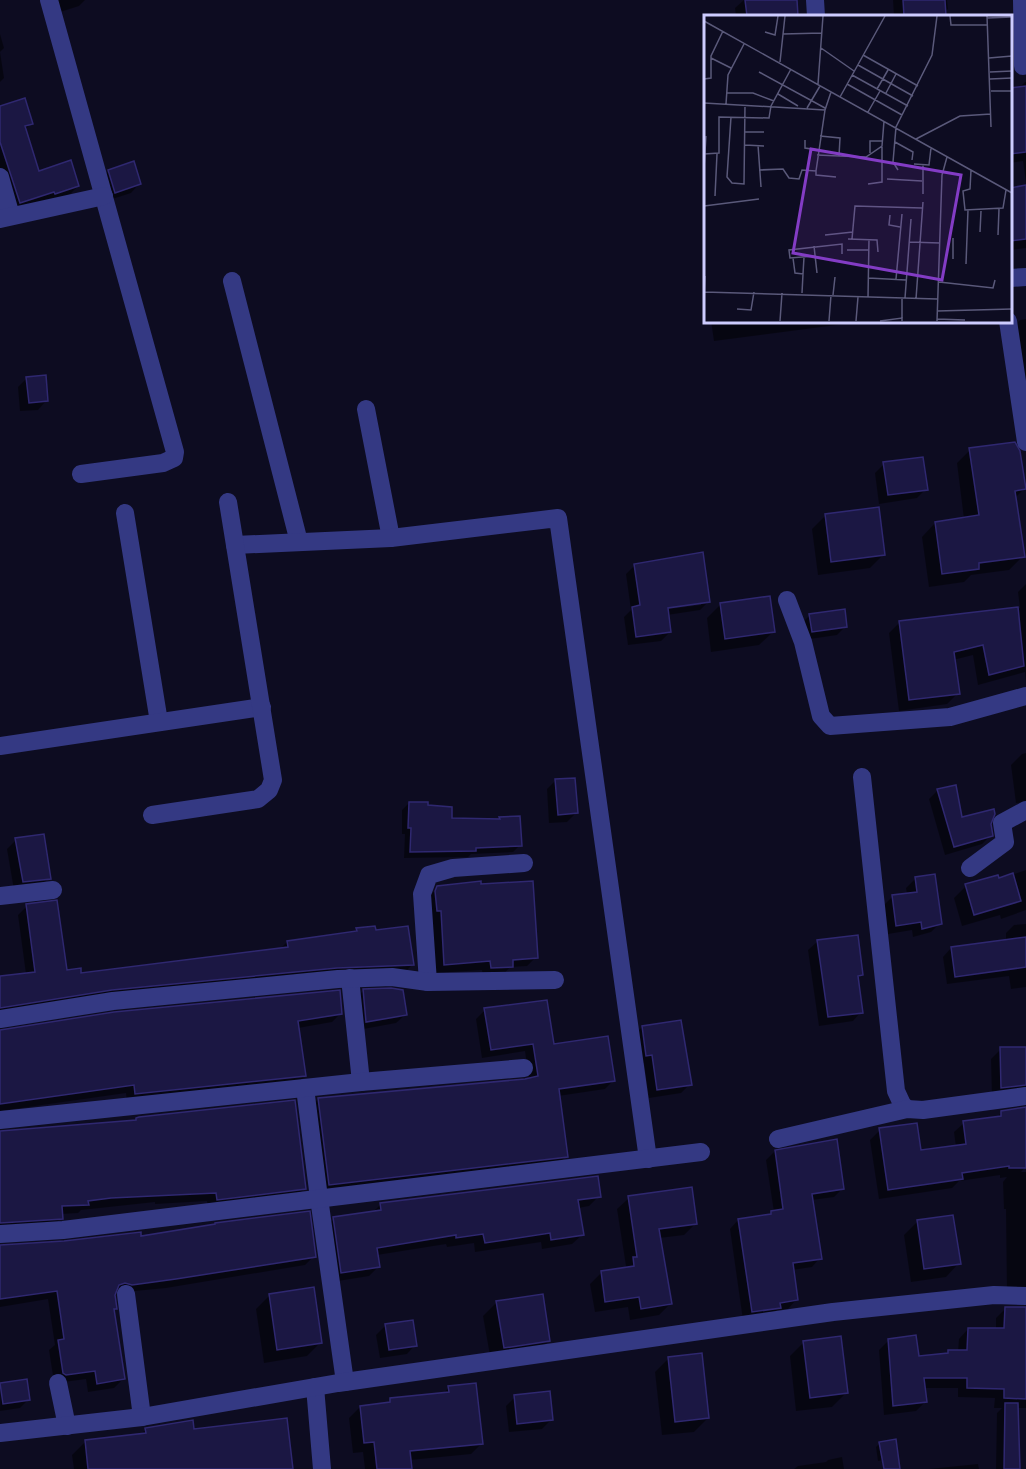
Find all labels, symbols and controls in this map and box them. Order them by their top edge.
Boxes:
inset map [704,15,1011,322]

